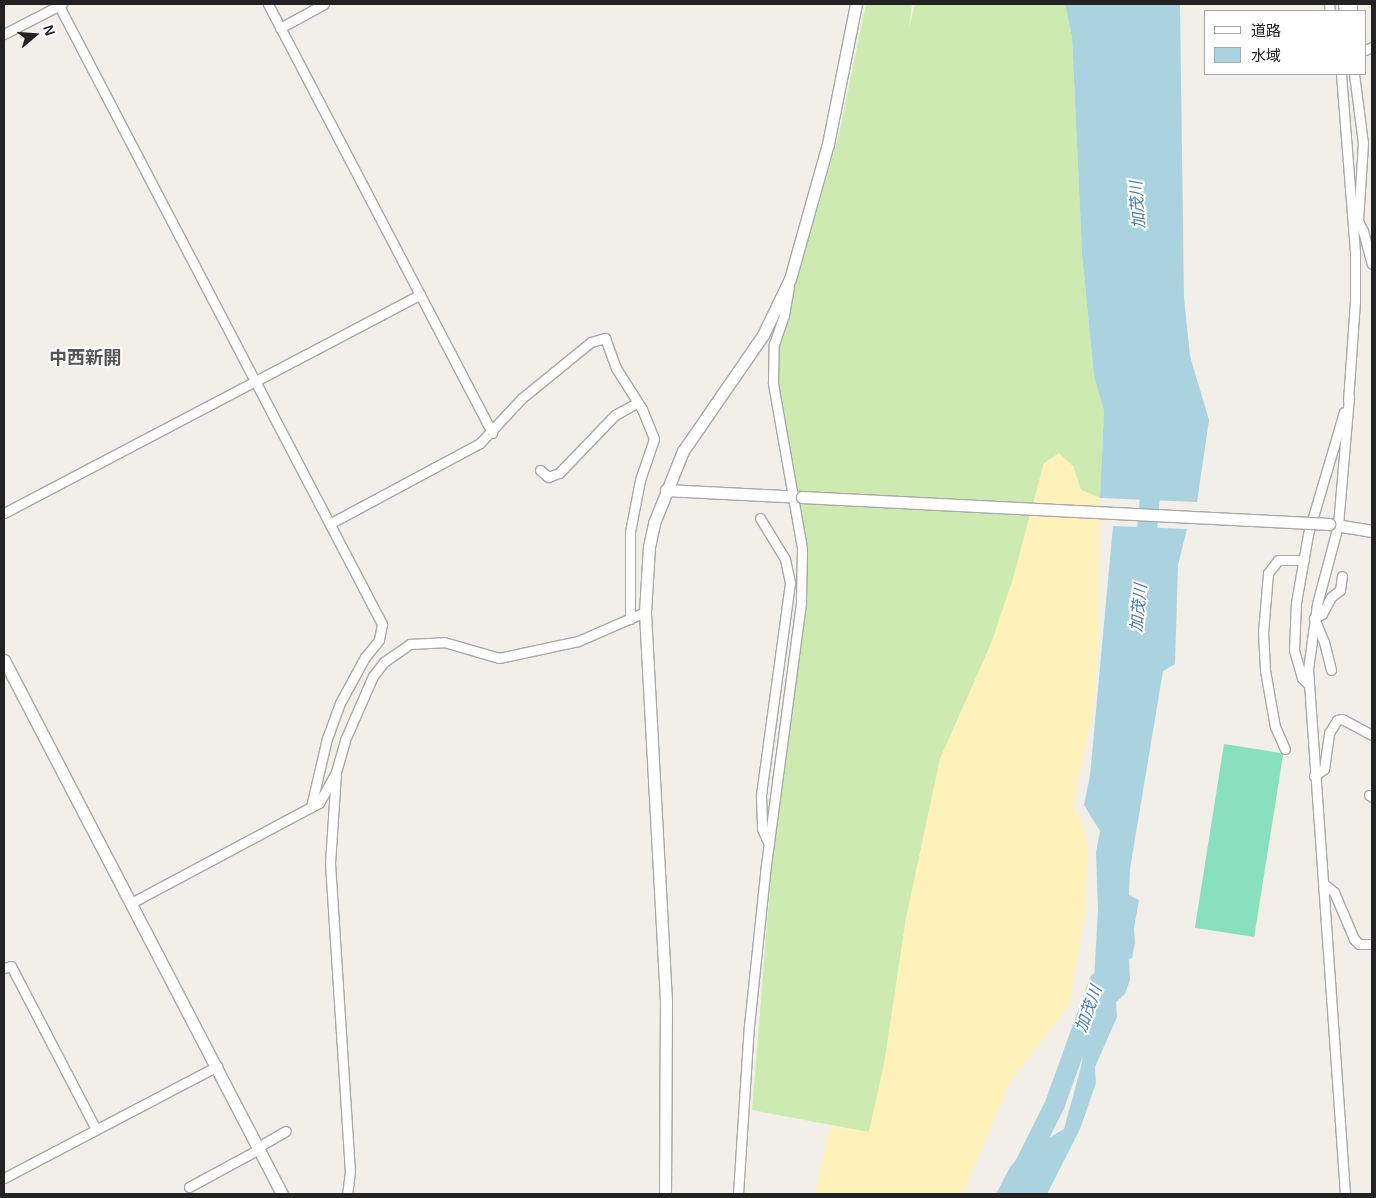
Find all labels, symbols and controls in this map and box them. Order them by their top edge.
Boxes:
north arrow [10,10,60,60]
legend [1204,10,1366,75]
text: 道路 [1251,22,1281,39]
text: N [40,23,58,38]
text: 水域 [1251,47,1281,64]
water label: 加茂川 [1127,180,1149,230]
district label: 中西新開 [49,347,121,369]
water label: 加茂川 [1127,583,1151,633]
water label: 加茂川 [1072,983,1106,1035]

